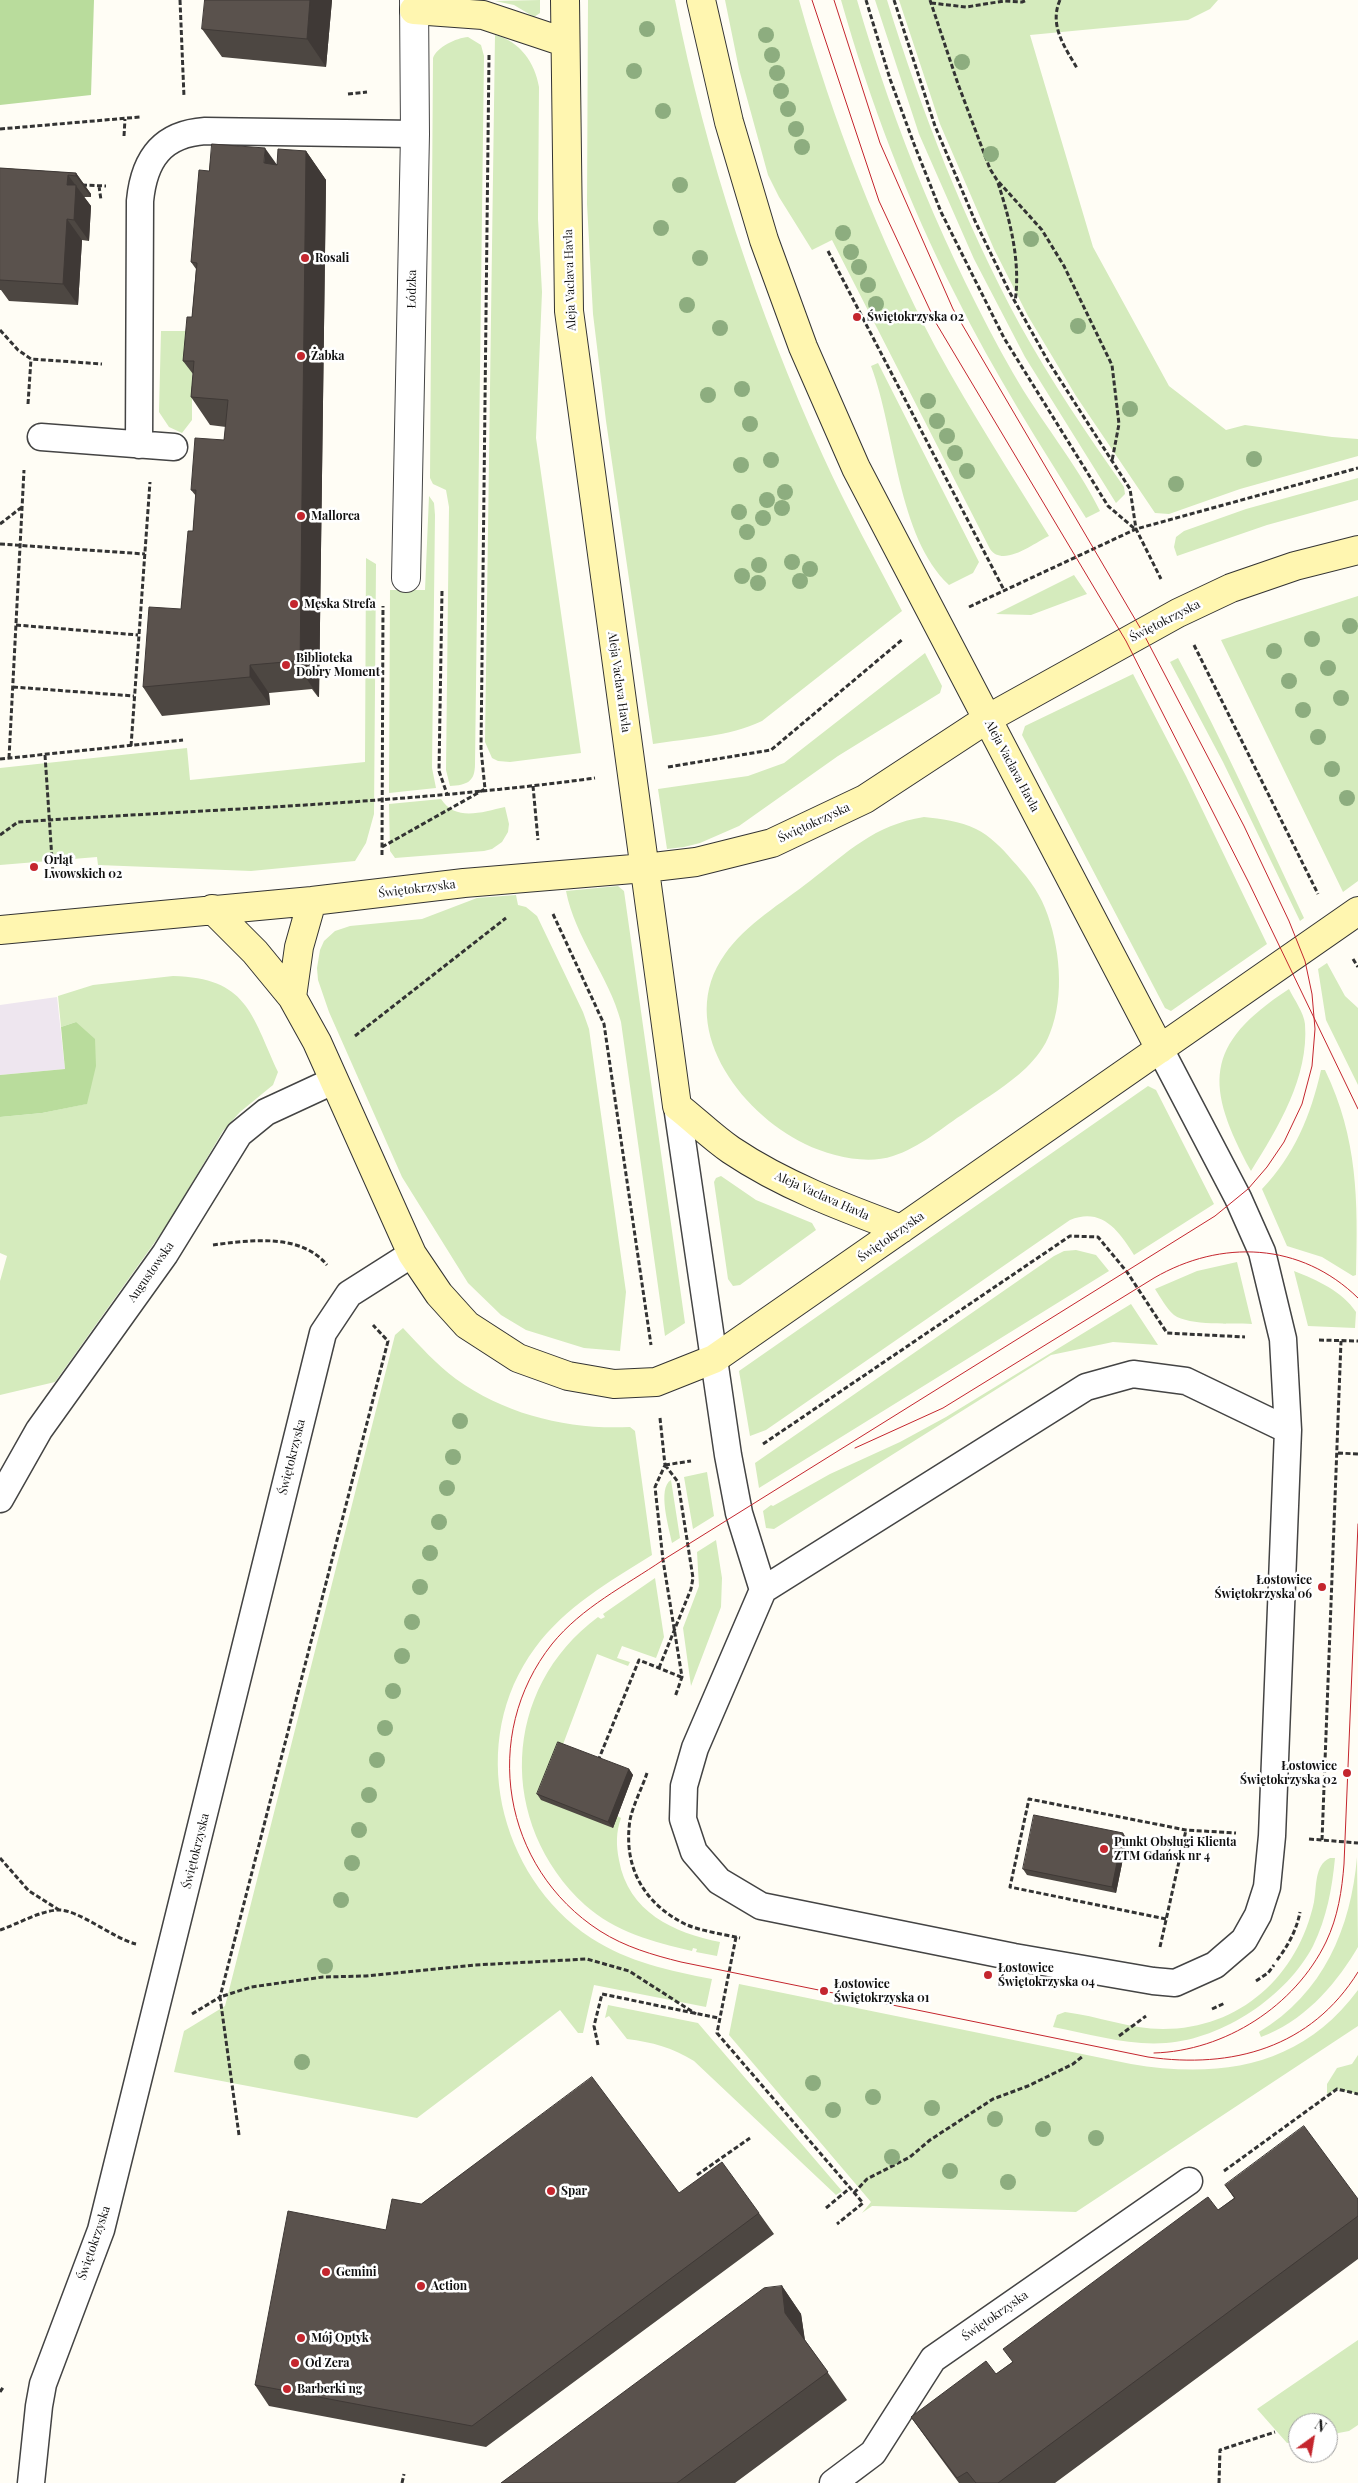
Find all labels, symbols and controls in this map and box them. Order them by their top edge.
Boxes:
street label: Aleja Vaclava Havla [561,229,579,331]
place label: Rosali [315,251,349,265]
marker: Rosali [299,252,311,264]
street label: Łódzka [404,269,420,309]
place label: Świętokrzyska 02 [867,310,964,324]
marker: Świętokrzyska 02 [851,311,863,323]
place label: Żabka [311,349,345,363]
marker: Żabka [295,350,307,362]
place label: Mallorca [311,509,360,523]
marker: Mallorca [295,510,307,522]
place label: Męska Strefa [304,597,376,611]
street label: Świętokrzyska [1127,597,1203,645]
marker: Męska Strefa [288,598,300,610]
street label: Aleja Vaclava Havla [605,631,633,733]
place label: Biblioteka Dobry Moment [296,651,380,679]
marker: Biblioteka Dobry Moment [280,659,292,671]
street label: Aleja Vaclava Havla [982,718,1042,814]
street label: Świętokrzyska [776,800,852,846]
place label: Orląt Lwowskich 02 [44,853,122,881]
marker: Orląt Lwowskich 02 [28,861,40,873]
street label: Świętokrzyska [378,877,456,901]
street label: Aleja Vaclava Havla [773,1169,871,1223]
street label: Świętokrzyska [855,1209,927,1265]
street label: Augustowska [125,1239,177,1305]
street label: Świętokrzyska [276,1418,308,1496]
place label: Łostowice Świętokrzyska 06 [1215,1573,1312,1601]
marker: Łostowice Świętokrzyska 06 [1316,1581,1328,1593]
place label: Łostowice Świętokrzyska 02 [1240,1759,1337,1787]
marker: Łostowice Świętokrzyska 02 [1341,1767,1353,1779]
street label: Świętokrzyska [180,1812,212,1890]
place label: Punkt Obsługi Klienta ZTM Gdańsk nr 4 [1114,1835,1237,1863]
marker: Punkt Obsługi Klienta ZTM Gdańsk nr 4 [1098,1843,1110,1855]
place label: Łostowice Świętokrzyska 04 [998,1961,1095,1989]
marker: Łostowice Świętokrzyska 04 [982,1969,994,1981]
place label: Łostowice Świętokrzyska 01 [834,1977,929,2005]
marker: Łostowice Świętokrzyska 01 [818,1985,830,1997]
place label: Spar [561,2184,587,2198]
marker: Spar [545,2185,557,2197]
street label: Świętokrzyska [75,2204,113,2282]
place label: Gemini [336,2265,377,2279]
marker: Gemini [320,2266,332,2278]
place label: Action [431,2279,467,2293]
marker: Action [415,2280,427,2292]
street label: Świętokrzyska [959,2288,1031,2344]
place label: Mój Optyk [311,2331,369,2345]
marker: Mój Optyk [295,2332,307,2344]
place label: Od Zera [305,2356,349,2370]
marker: Od Zera [289,2357,301,2369]
place label: Barberki ng [297,2382,362,2396]
marker: Barberki ng [281,2383,293,2395]
north arrow [1288,2413,1338,2463]
text: N [1311,2415,1330,2436]

